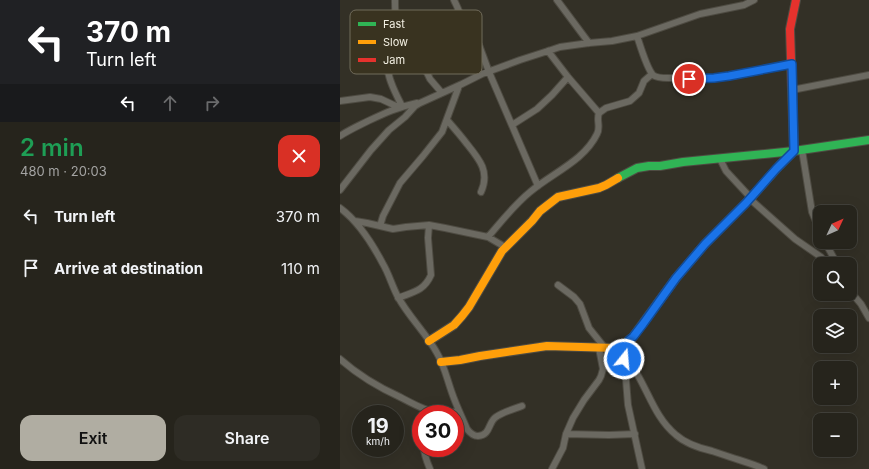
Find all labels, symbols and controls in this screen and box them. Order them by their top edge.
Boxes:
legend [350,10,482,74]
text: 370 m [86,15,171,49]
icon: left [20,16,72,68]
text: Fast [383,17,405,31]
text: Slow [383,35,408,49]
text: Turn left [86,49,156,70]
text: Jam [383,53,405,67]
pin [672,62,706,96]
icon: arrive [678,68,700,90]
icon: left [117,92,139,114]
icon: ahead [159,92,181,114]
icon: right [201,92,223,114]
text: 2 min [20,133,84,162]
button: close [278,135,320,177]
text: 480 m · 20:03 [20,163,107,179]
icon: left [20,205,42,227]
north arrow [813,205,857,249]
map controls [813,205,857,457]
text: Turn left [54,207,115,226]
text: 370 m [276,207,320,226]
icon: arrive [20,257,42,279]
button: search [813,257,857,301]
text: Arrive at destination [54,259,203,278]
text: 110 m [281,259,320,278]
button: layers [813,309,857,353]
position arrow [603,338,645,380]
button: + [813,361,857,405]
speed limit sign: 30 [412,405,464,457]
button: − [813,413,857,457]
text: 19 [367,414,389,438]
button: Exit [20,415,166,461]
button: Share [174,415,320,461]
text: km/h [366,435,390,447]

